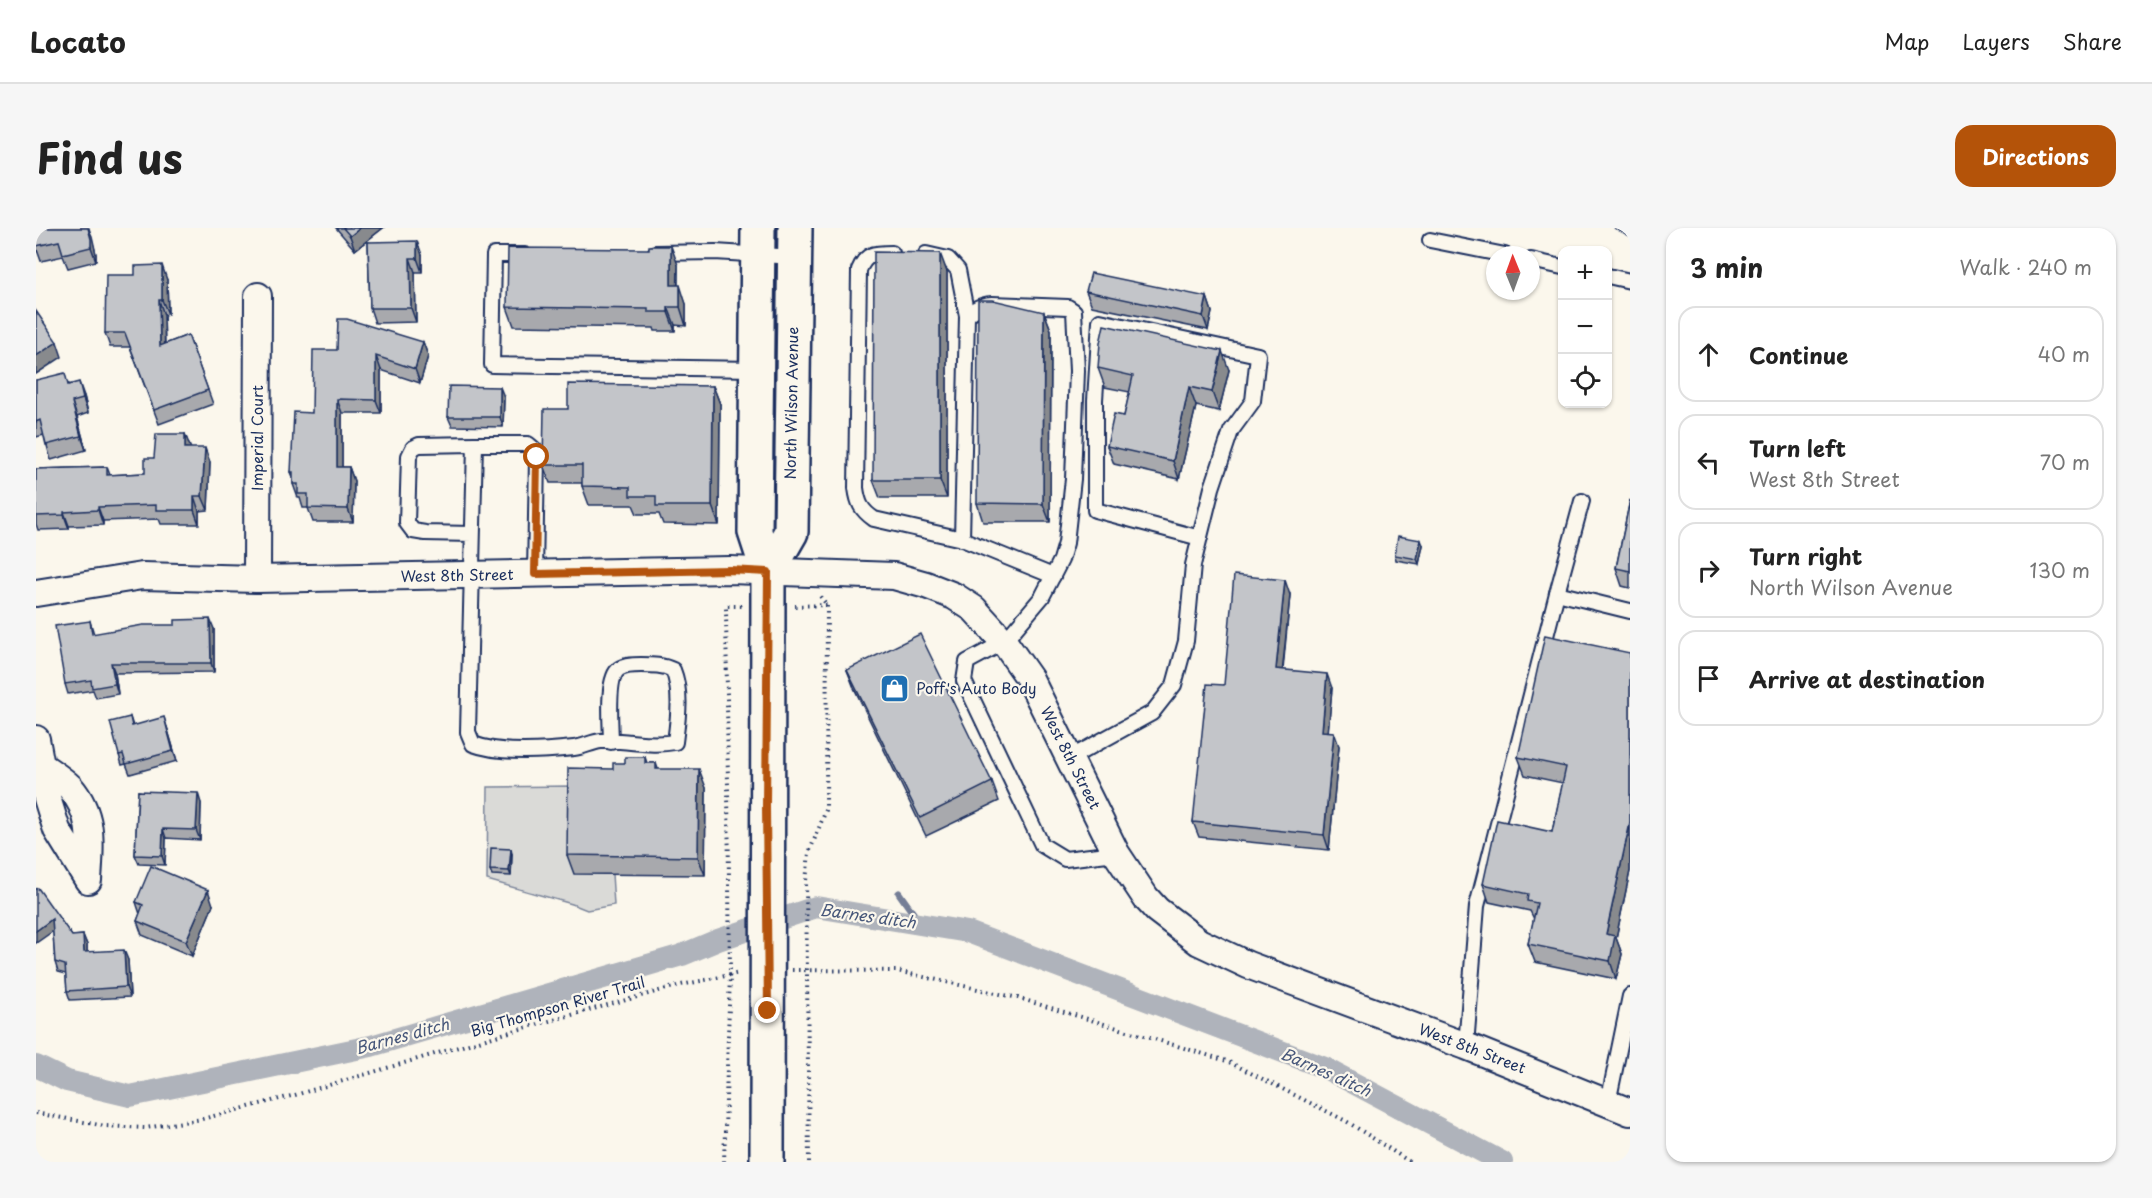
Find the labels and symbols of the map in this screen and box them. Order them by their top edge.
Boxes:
north arrow [1486,246,1540,300]
street label: North Wilson Avenue [778,326,803,480]
street label: Imperial Court [245,385,268,491]
route start [523,443,549,469]
street label: West 8th Street [400,562,514,587]
shop icon: Poff's Auto Body [879,673,911,705]
place label: Poff's Auto Body [916,676,1037,699]
street label: West 8th Street [1035,702,1107,813]
water label: Barnes ditch [819,896,918,934]
street label: Big Thompson River Trail [468,970,648,1041]
route end [754,997,780,1023]
water label: Barnes ditch [352,1011,452,1059]
street label: West 8th Street [1416,1017,1529,1079]
water label: Barnes ditch [1278,1041,1376,1102]

